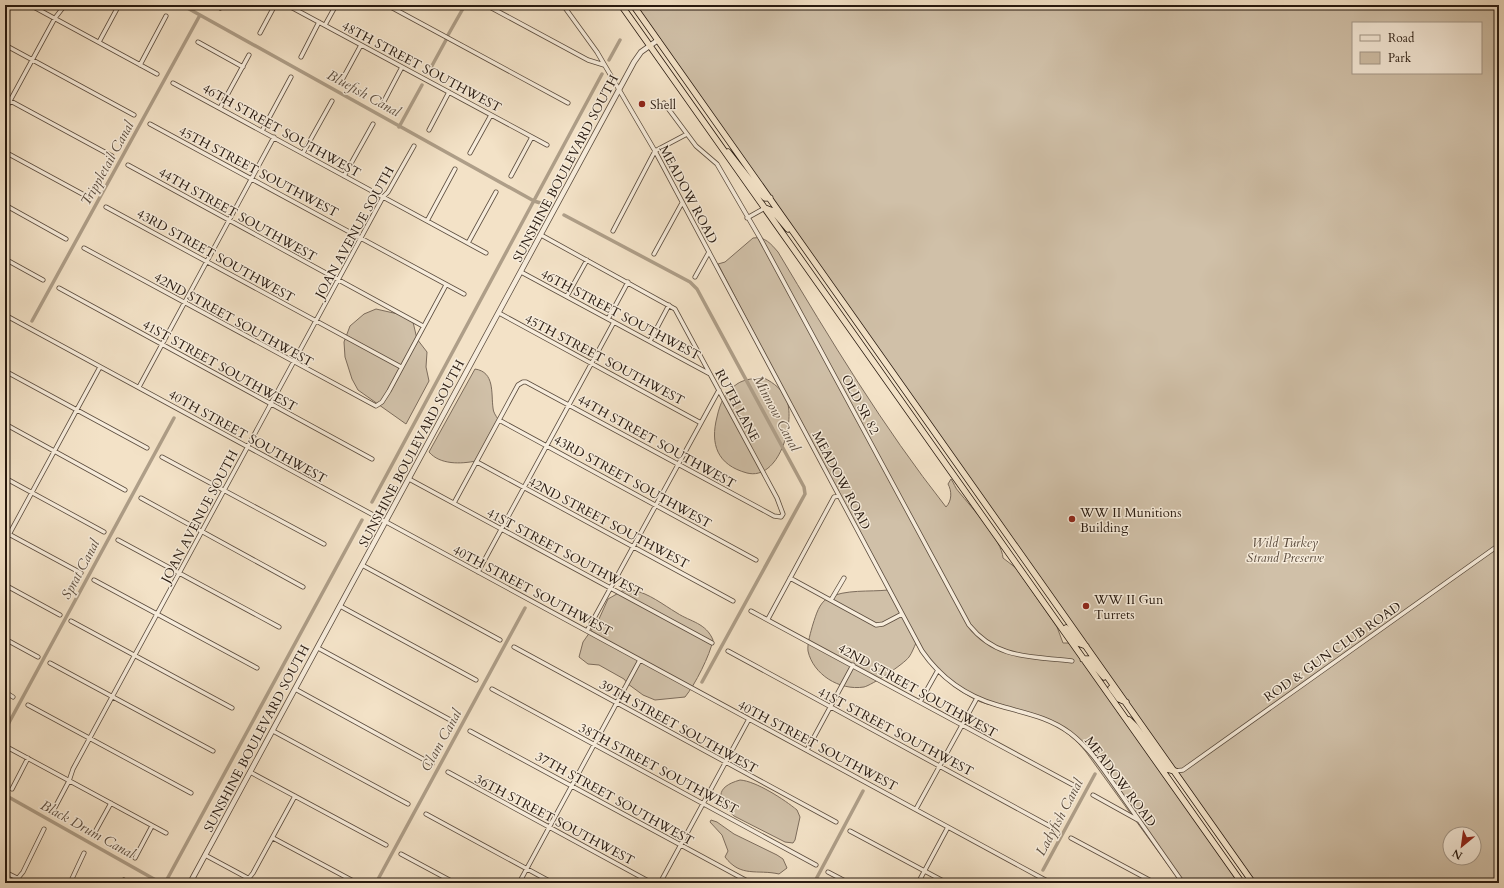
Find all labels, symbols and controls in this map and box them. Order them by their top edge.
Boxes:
street label: 48TH STREET SOUTHWEST [338,17,505,117]
legend [1352,22,1482,74]
text: Road [1388,30,1415,46]
text: Park [1388,50,1412,66]
water label: Bluefish Canal [324,65,405,122]
street label: SUNSHINE BOULEVARD SOUTH [509,71,623,265]
street label: 46TH STREET SOUTHWEST [199,80,364,182]
place label: Shell [650,96,677,114]
marker: Shell [637,99,647,109]
water label: Trippletail Canal [76,117,139,209]
street label: 45TH STREET SOUTHWEST [175,122,342,222]
street label: MEADOW ROAD [655,142,722,247]
street label: JOAN AVENUE SOUTH [310,163,399,303]
street label: 44TH STREET SOUTHWEST [155,164,320,266]
street label: 43RD STREET SOUTHWEST [133,205,298,307]
street label: 46TH STREET SOUTHWEST [537,265,704,365]
street label: 42ND STREET SOUTHWEST [151,268,317,372]
street label: 45TH STREET SOUTHWEST [521,310,688,410]
street label: 41ST STREET SOUTHWEST [139,316,300,416]
street label: SUNSHINE BOULEVARD SOUTH [355,356,469,550]
street label: RUTH LANE [710,366,764,445]
street label: OLD SR 82 [837,371,884,438]
water label: Minnow Canal [749,372,805,456]
street label: 40TH STREET SOUTHWEST [165,386,330,488]
street label: 44TH STREET SOUTHWEST [574,391,739,493]
street label: MEADOW ROAD [808,428,875,533]
street label: 43RD STREET SOUTHWEST [550,431,715,533]
street label: JOAN AVENUE SOUTH [156,447,243,588]
street label: 42ND STREET SOUTHWEST [525,473,693,573]
street label: 41ST STREET SOUTHWEST [483,504,646,602]
place label: WW II Munitions Building [1079,504,1182,537]
marker: WW II Munitions Building [1067,514,1077,524]
park label: Wild Turkey Strand Preserve [1246,534,1325,567]
water label: Sprat Canal [57,535,105,603]
street label: 40TH STREET SOUTHWEST [449,541,616,641]
place label: WW II Gun Turrets [1093,591,1164,624]
street label: ROD & GUN CLUB ROAD [1260,597,1405,706]
marker: WW II Gun Turrets [1081,601,1091,611]
street label: 42ND STREET SOUTHWEST [835,639,1001,743]
street label: SUNSHINE BOULEVARD SOUTH [200,641,314,835]
street label: 39TH STREET SOUTHWEST [596,676,761,778]
street label: 41ST STREET SOUTHWEST [814,683,977,781]
street label: 40TH STREET SOUTHWEST [734,696,901,796]
water label: Clam Canal [417,705,467,775]
street label: 38TH STREET SOUTHWEST [575,719,742,819]
street label: MEADOW ROAD [1080,733,1160,831]
street label: 37TH STREET SOUTHWEST [532,748,697,850]
street label: 36TH STREET SOUTHWEST [471,770,638,870]
water label: Ladyfish Canal [1031,774,1088,859]
water label: Black Drum Canal [37,796,139,864]
north arrow [1442,826,1482,866]
text: N [1449,845,1465,863]

